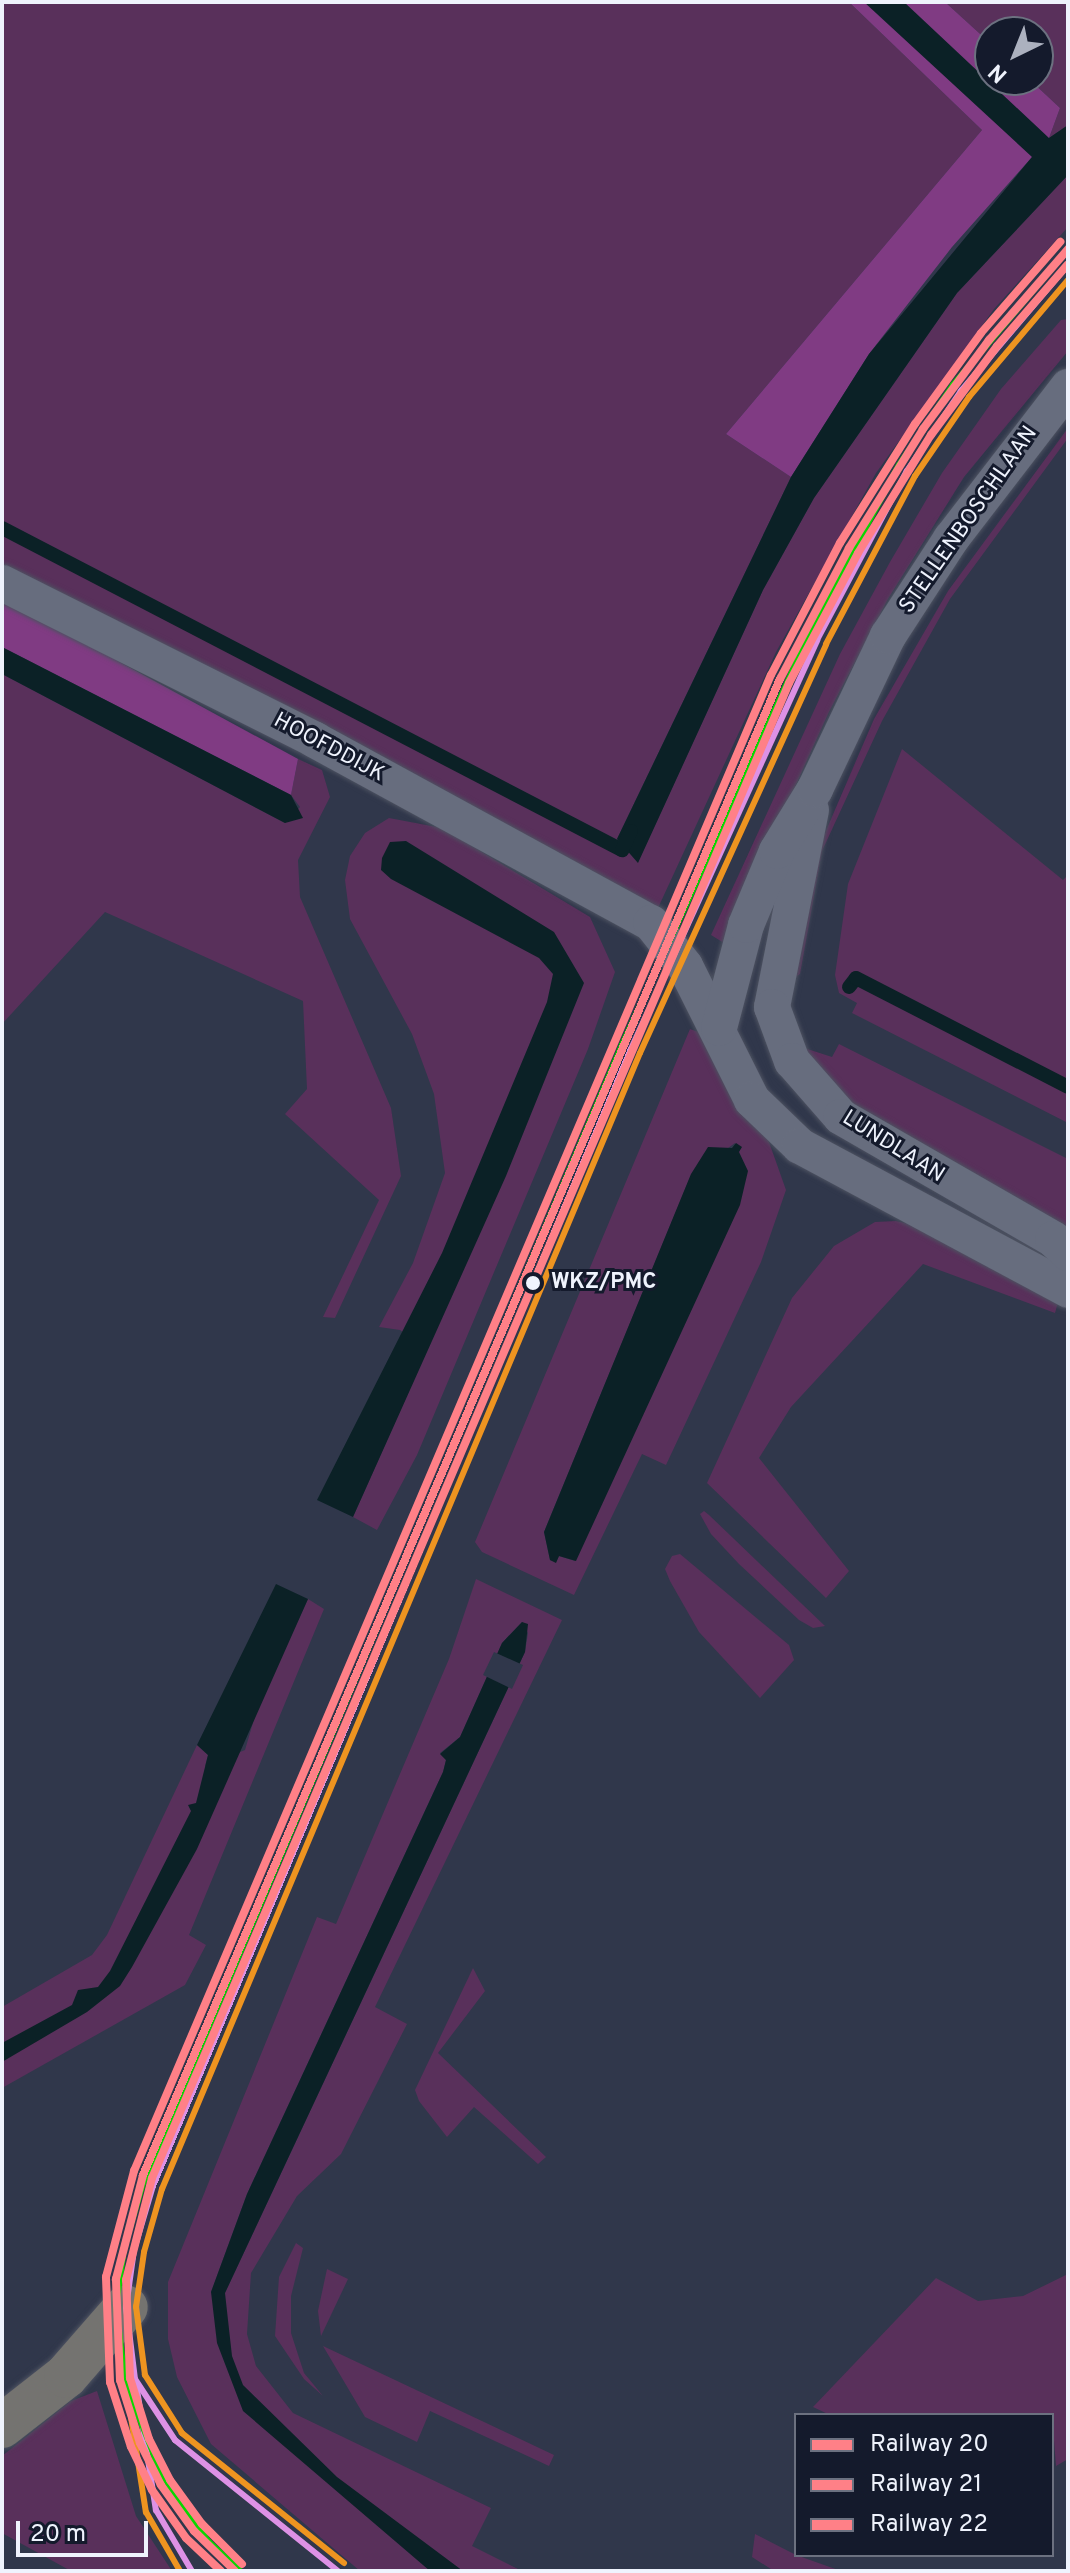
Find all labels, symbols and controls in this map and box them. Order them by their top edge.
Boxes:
north arrow [974,16,1054,96]
text: N [984,57,1014,88]
street label: STELLENBOSCHLAAN [894,421,1044,619]
street label: HOOFDDIJK [269,708,389,788]
street label: LUNDLAAN [837,1105,949,1189]
place label: WKZ/PMC [551,1270,656,1296]
marker: WKZ/PMC [522,1272,544,1294]
legend [794,2413,1054,2557]
text: Railway 20 [870,2430,989,2460]
text: Railway 21 [870,2470,982,2500]
scale bar [20,2505,152,2555]
text: Railway 22 [870,2510,988,2540]
text: 20 m [30,2520,86,2550]

